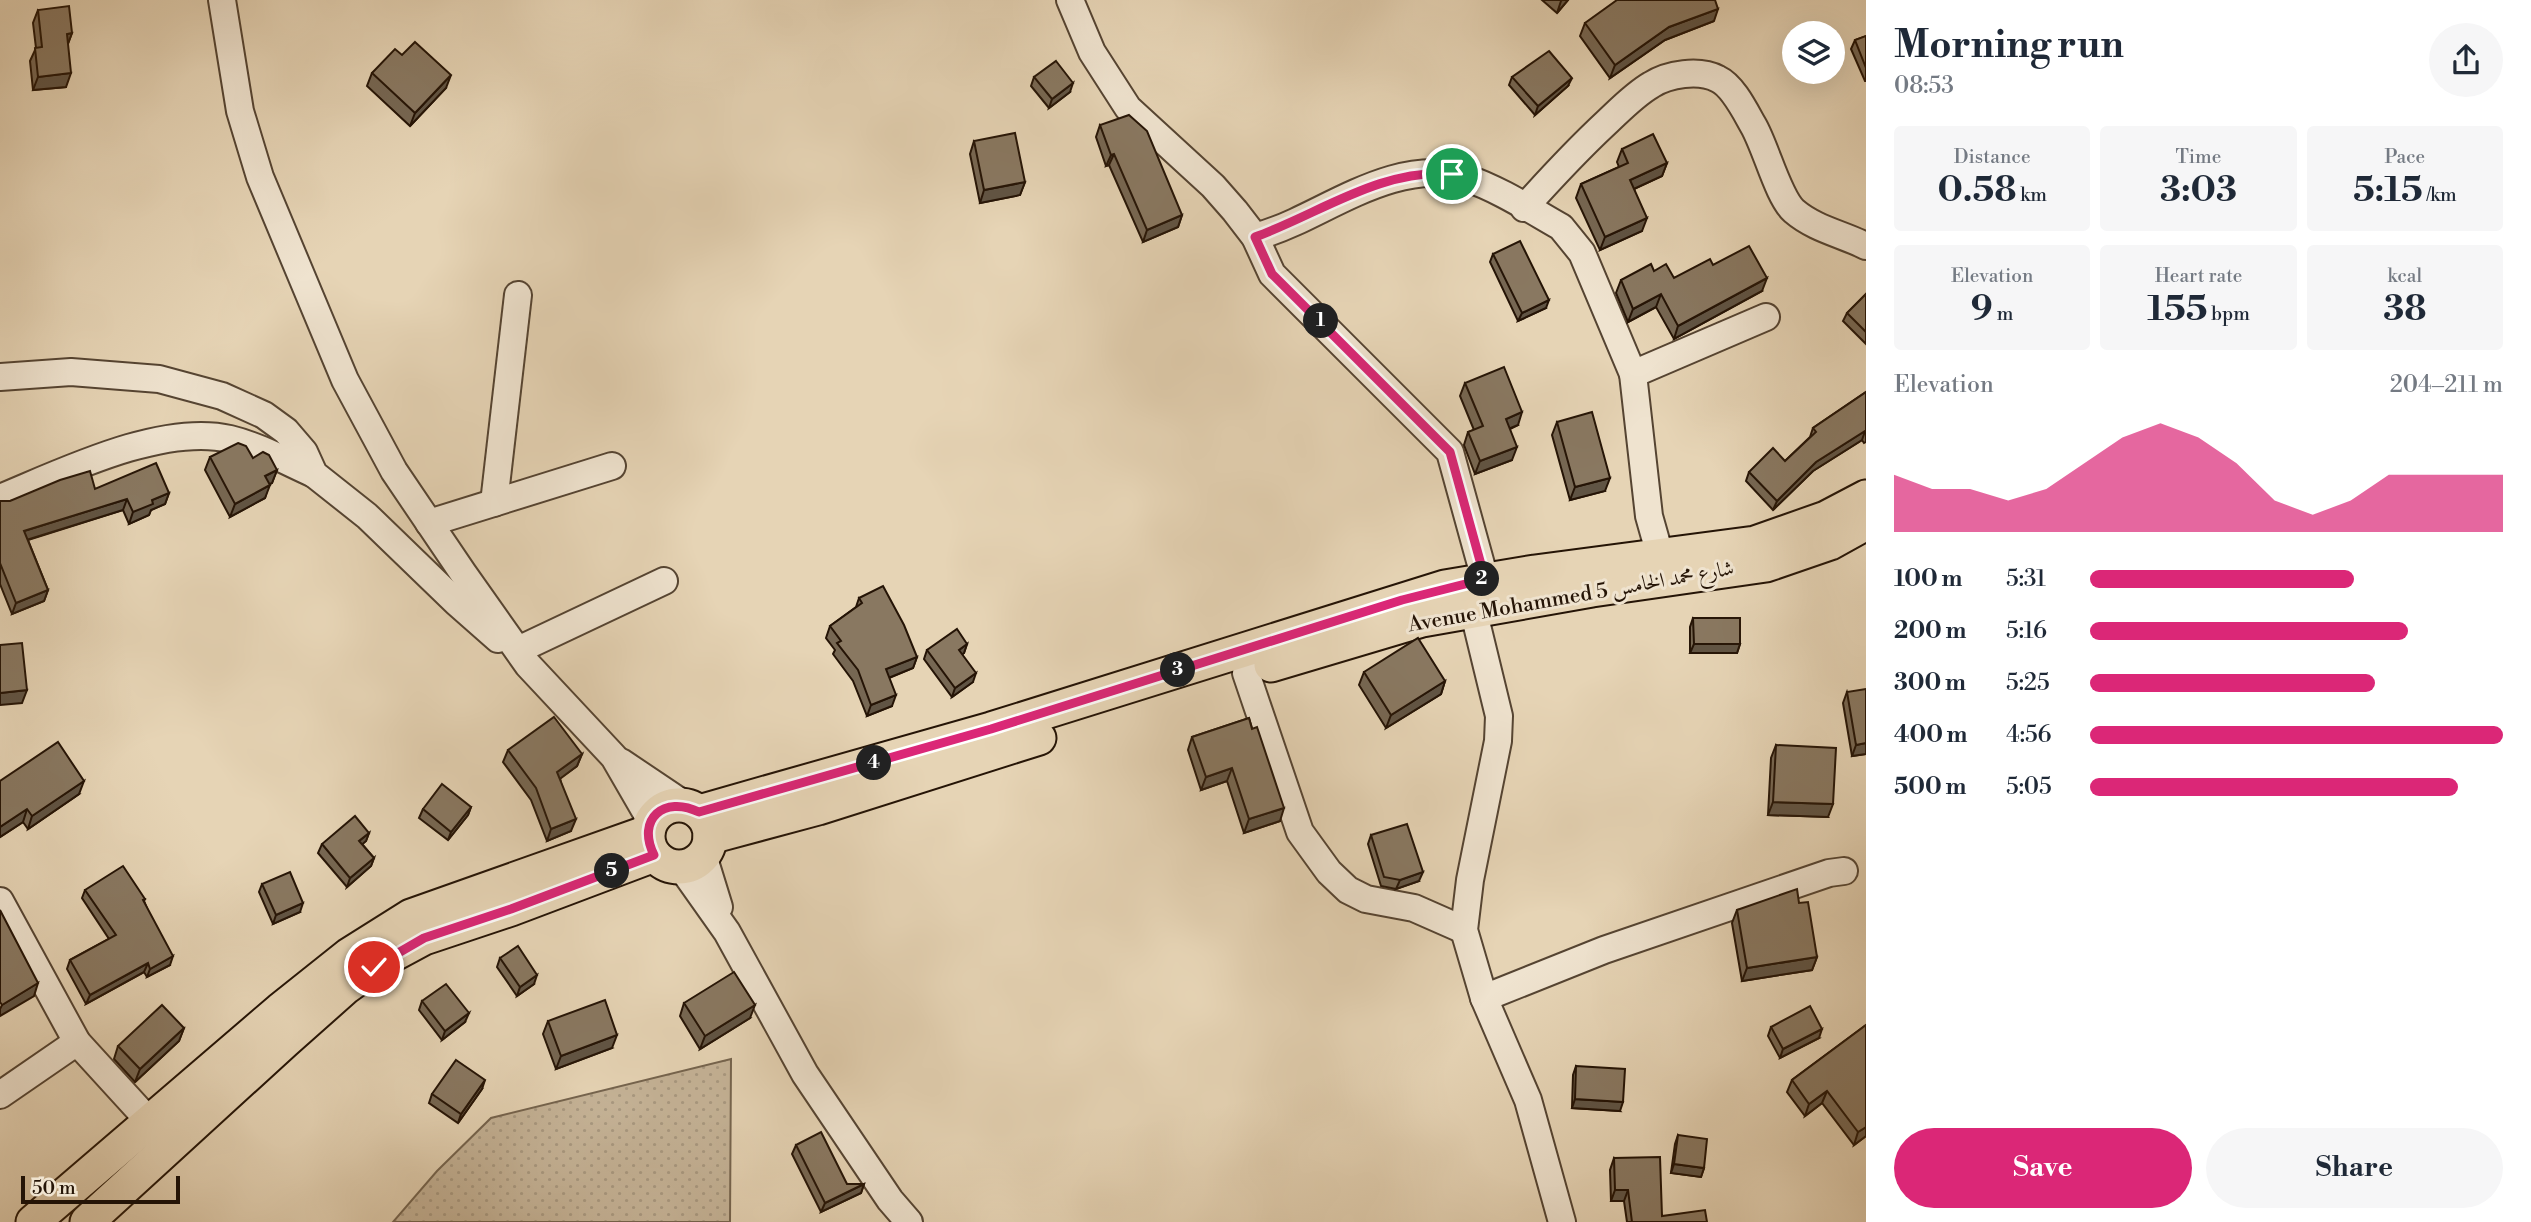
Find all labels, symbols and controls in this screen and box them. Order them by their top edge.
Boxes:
map controls [1782,21,1845,84]
button: layers [1782,21,1845,84]
text: Morning run [1894,22,2124,69]
button: share [2429,23,2503,97]
text: 08:53 [1894,72,1954,100]
pin [1422,144,1482,204]
text: Distance [1954,145,2031,169]
text: Time [2176,145,2221,169]
text: Pace [2384,145,2425,169]
icon: arrive [1433,155,1471,193]
text: 0.58 [1937,169,2016,212]
text: 3:03 [2160,169,2237,212]
text: 5:15 [2353,169,2423,212]
text: km [2016,183,2047,207]
text: /km [2423,183,2457,207]
text: Elevation [1951,264,2033,288]
text: Heart rate [2155,264,2242,288]
text: kcal [2388,264,2422,288]
text: 9 [1971,288,1993,331]
text: 155 [2147,288,2207,331]
text: 38 [2383,288,2427,331]
text: m [1993,302,2013,326]
text: bpm [2207,302,2250,326]
pin: 1 [1304,304,1338,338]
text: 1 [1316,308,1325,332]
text: Elevation [1894,371,1994,399]
text: 204–211 m [2390,371,2503,399]
street label: Avenue Mohammed 5 شارع محمد الخامس [1405,556,1737,643]
pin: 2 [1464,562,1500,596]
text: 100 m [1894,565,1962,593]
text: 5:31 [2006,565,2046,593]
text: 2 [1476,566,1487,590]
text: 200 m [1894,617,1966,645]
text: 5:16 [2006,617,2047,645]
pin: 3 [1160,652,1196,688]
text: 3 [1172,657,1183,681]
text: 300 m [1894,669,1966,697]
text: 5:25 [2006,669,2050,697]
text: 400 m [1894,721,1967,749]
text: 4:56 [2006,721,2052,749]
pin: 4 [856,746,892,780]
text: 4 [867,750,880,774]
text: 500 m [1894,773,1966,801]
text: 5:05 [2006,773,2052,801]
pin: 5 [594,854,630,888]
text: 5 [606,858,617,882]
pin [344,937,404,997]
icon: check [355,948,393,986]
button: Save [1894,1128,2192,1208]
button: Share [2206,1128,2503,1208]
scale bar [21,1173,180,1205]
text: 50 m [32,1176,76,1200]

